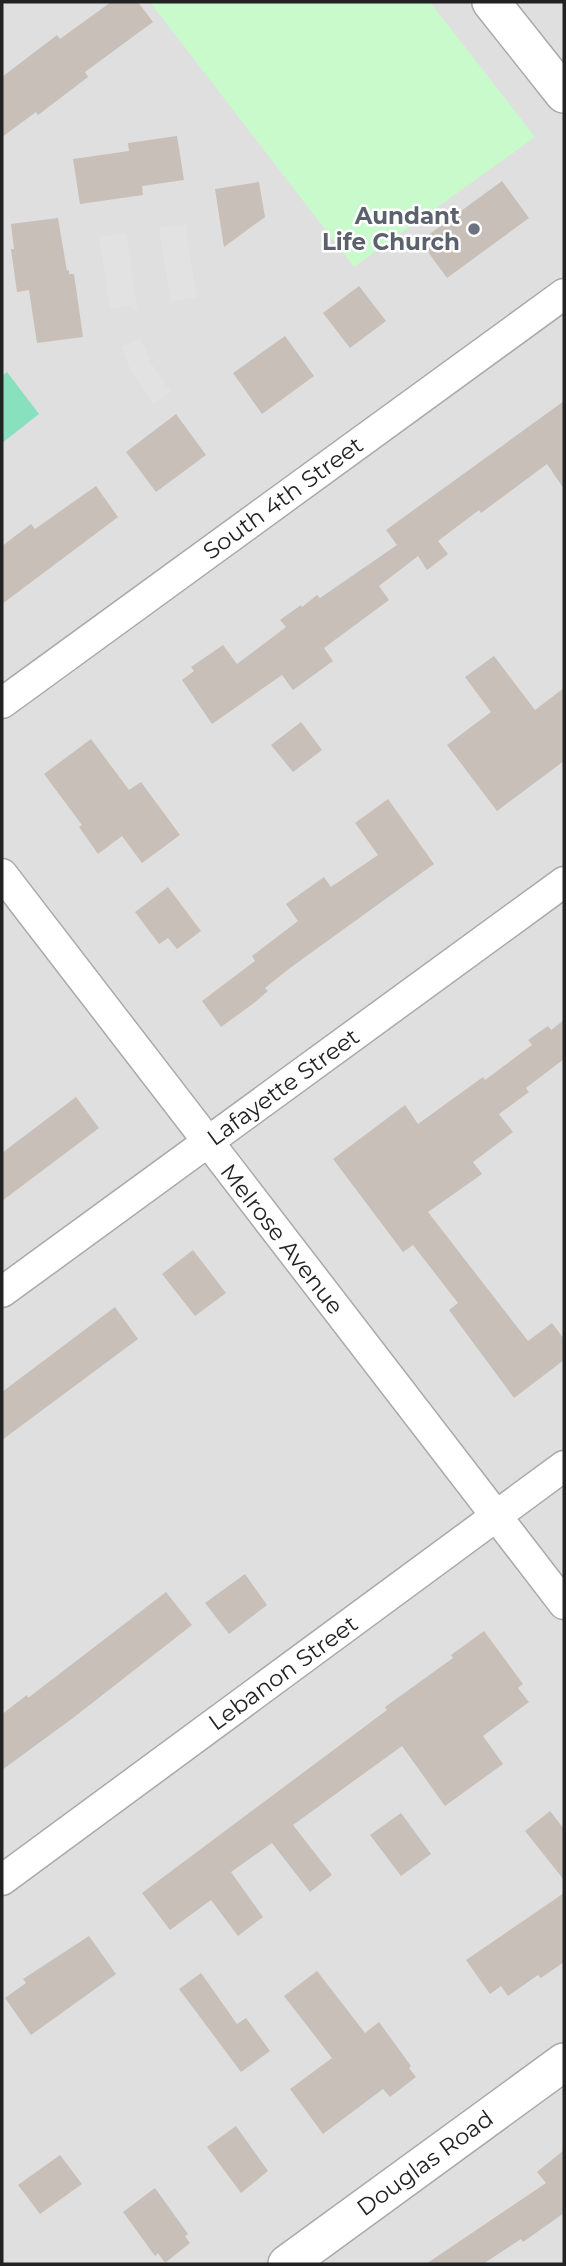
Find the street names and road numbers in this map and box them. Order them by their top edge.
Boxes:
street label: South 4th Street [198,431,368,565]
street label: Lafayette Street [201,1022,365,1152]
street label: Melrose Avenue [215,1158,349,1320]
street label: Lebanon Street [203,1610,363,1736]
street label: Douglas Road [351,2104,499,2222]

